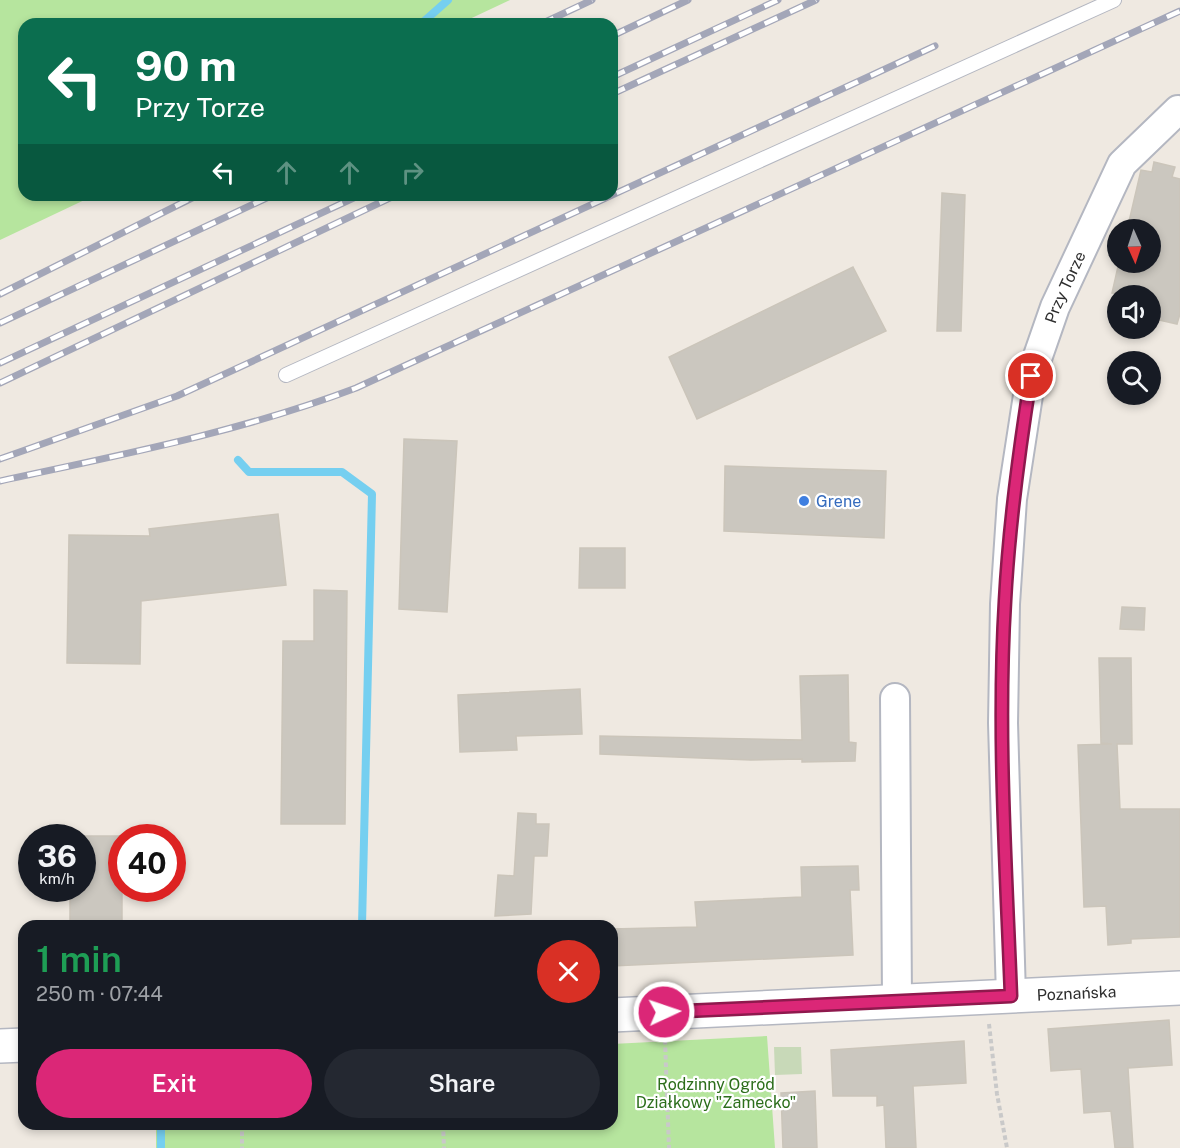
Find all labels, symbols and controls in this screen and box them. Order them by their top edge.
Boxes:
text: 90 m [135,41,237,90]
icon: left [36,42,114,120]
text: Przy Torze [135,91,265,123]
icon: left [207,156,240,189]
icon: ahead [270,156,303,189]
icon: ahead [333,156,366,189]
icon: right [396,156,429,189]
north arrow [1107,219,1161,273]
map controls [1107,219,1161,405]
street label: Przy Torze [1041,248,1090,326]
button: sound [1107,285,1161,339]
pin [1005,350,1056,401]
button: search [1107,351,1161,405]
icon: arrive [1014,359,1047,392]
place label: Grene [816,492,861,511]
marker: Grene [797,494,811,508]
speed limit sign: 40 [108,824,186,902]
text: 36 [37,838,77,874]
text: km/h [39,870,75,887]
text: 1 min [36,938,122,980]
button: close [537,940,600,1003]
position arrow [632,980,696,1044]
text: 250 m · 07:44 [36,982,163,1006]
street label: Poznańska [1036,982,1117,1005]
button: Exit [36,1049,312,1118]
button: Share [324,1049,600,1118]
park label: Rodzinny Ogród Działkowy "Zamecko" [636,1075,796,1112]

